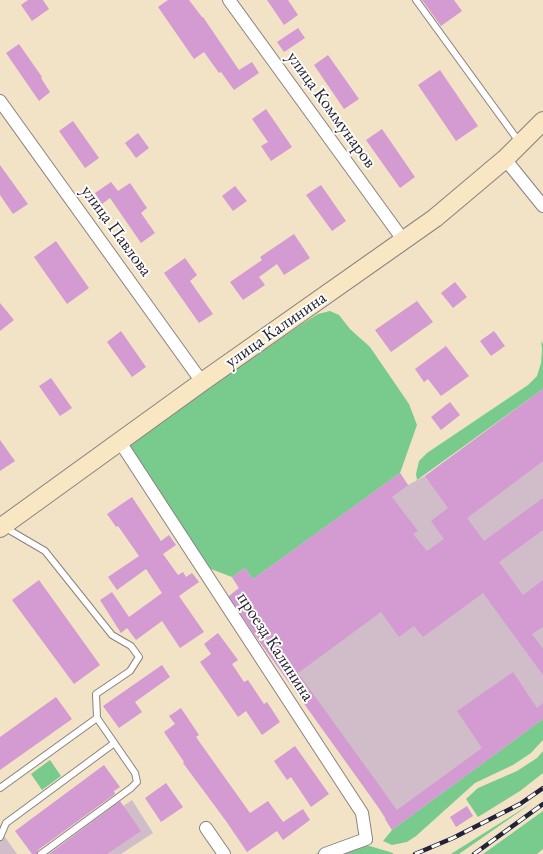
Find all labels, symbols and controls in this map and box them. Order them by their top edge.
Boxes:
street label: улица Коммунаров [281,48,381,172]
street label: улица Павлова [76,181,156,281]
street label: улица Калинина [221,287,331,373]
street label: проезд Калинина [232,589,318,705]

